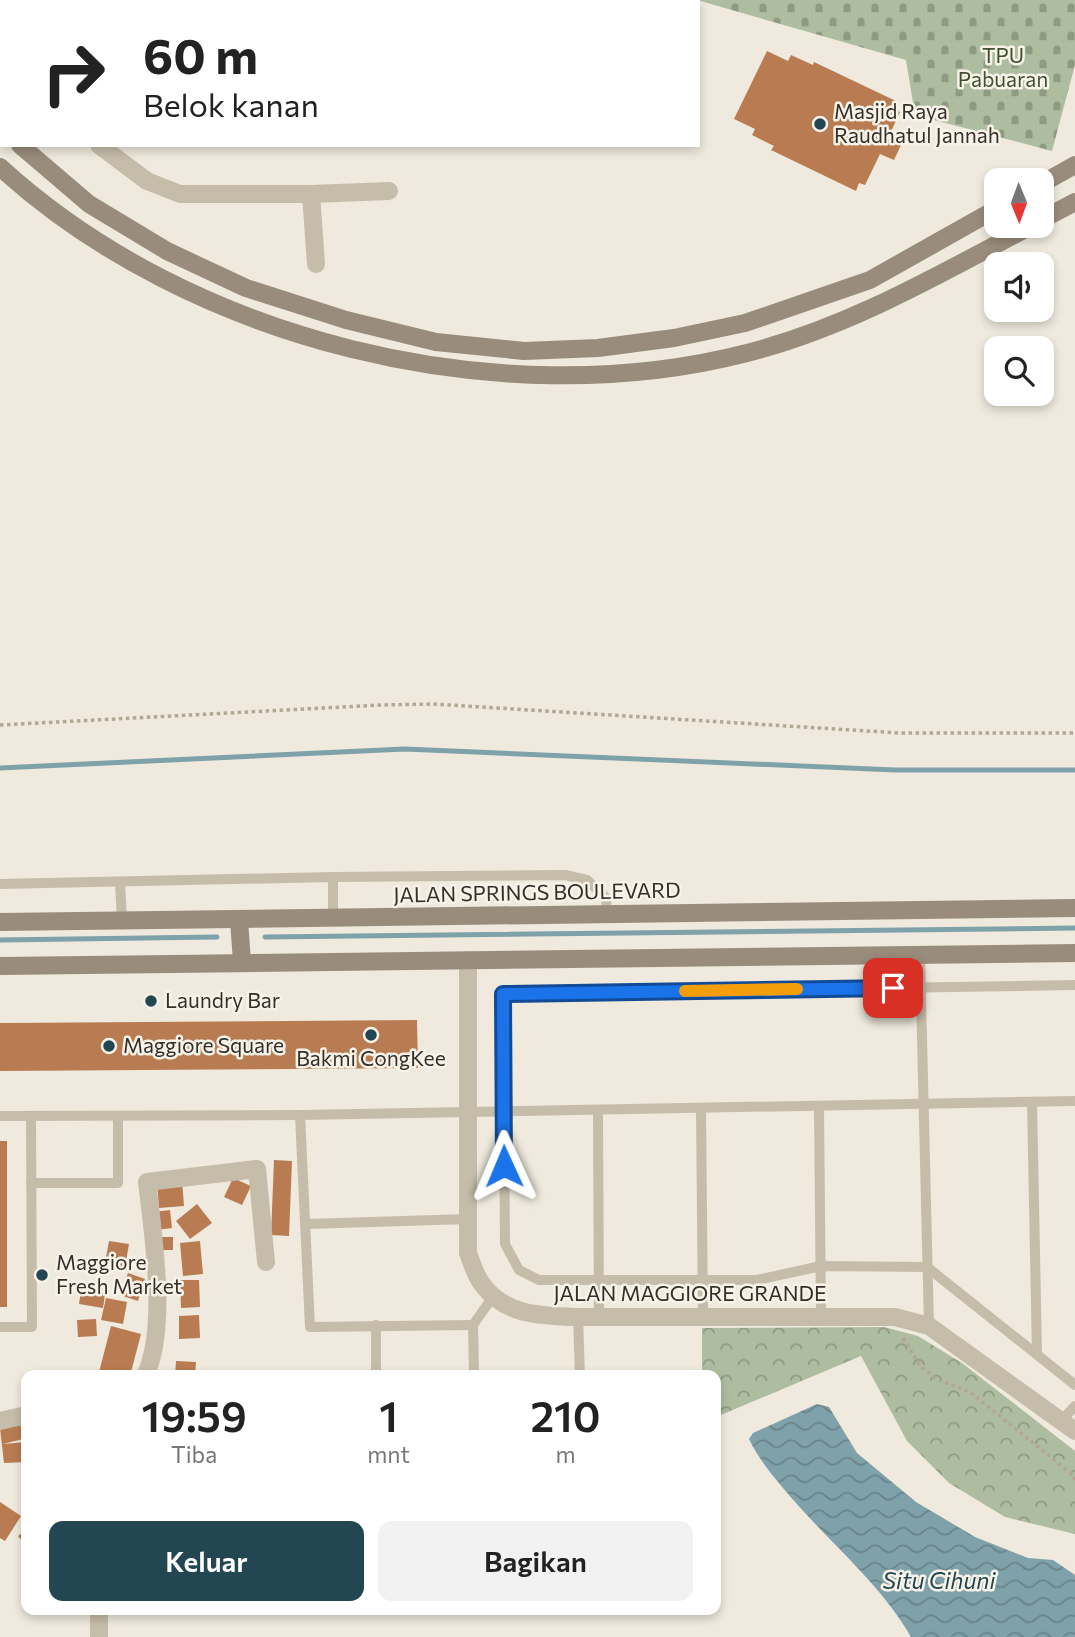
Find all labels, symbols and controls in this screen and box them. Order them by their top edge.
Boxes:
text: 60 m [143,24,258,84]
icon: right [28,28,119,119]
park label: TPU Pabuaran [958,42,1048,91]
text: Belok kanan [143,84,319,124]
place label: Masjid Raya Raudhatul Jannah [834,98,1000,147]
marker: Masjid Raya Raudhatul Jannah [812,116,828,132]
north arrow [984,168,1054,238]
map controls [984,168,1054,406]
button: sound [984,252,1054,322]
button: search [984,336,1054,406]
street label: JALAN SPRINGS BOULEVARD [393,876,681,907]
pin [863,958,923,1018]
icon: arrive [874,969,912,1007]
place label: Laundry Bar [165,987,280,1012]
marker: Laundry Bar [143,993,159,1009]
marker: Bakmi CongKee [363,1027,379,1043]
place label: Maggiore Square [123,1032,284,1057]
marker: Maggiore Square [101,1038,117,1054]
place label: Bakmi CongKee [296,1045,446,1070]
position arrow [467,1129,541,1203]
place label: Maggiore Fresh Market [56,1249,182,1298]
marker: Maggiore Fresh Market [34,1267,50,1283]
street label: JALAN MAGGIORE GRANDE [553,1280,827,1305]
text: 19:59 [141,1389,247,1441]
text: 1 [379,1389,398,1441]
text: 210 [530,1389,600,1441]
text: Tiba [171,1440,217,1468]
text: mnt [367,1440,410,1468]
text: m [555,1440,575,1468]
button: Keluar [49,1521,364,1601]
button: Bagikan [378,1521,693,1601]
water label: Situ Cihuni [883,1566,997,1594]

